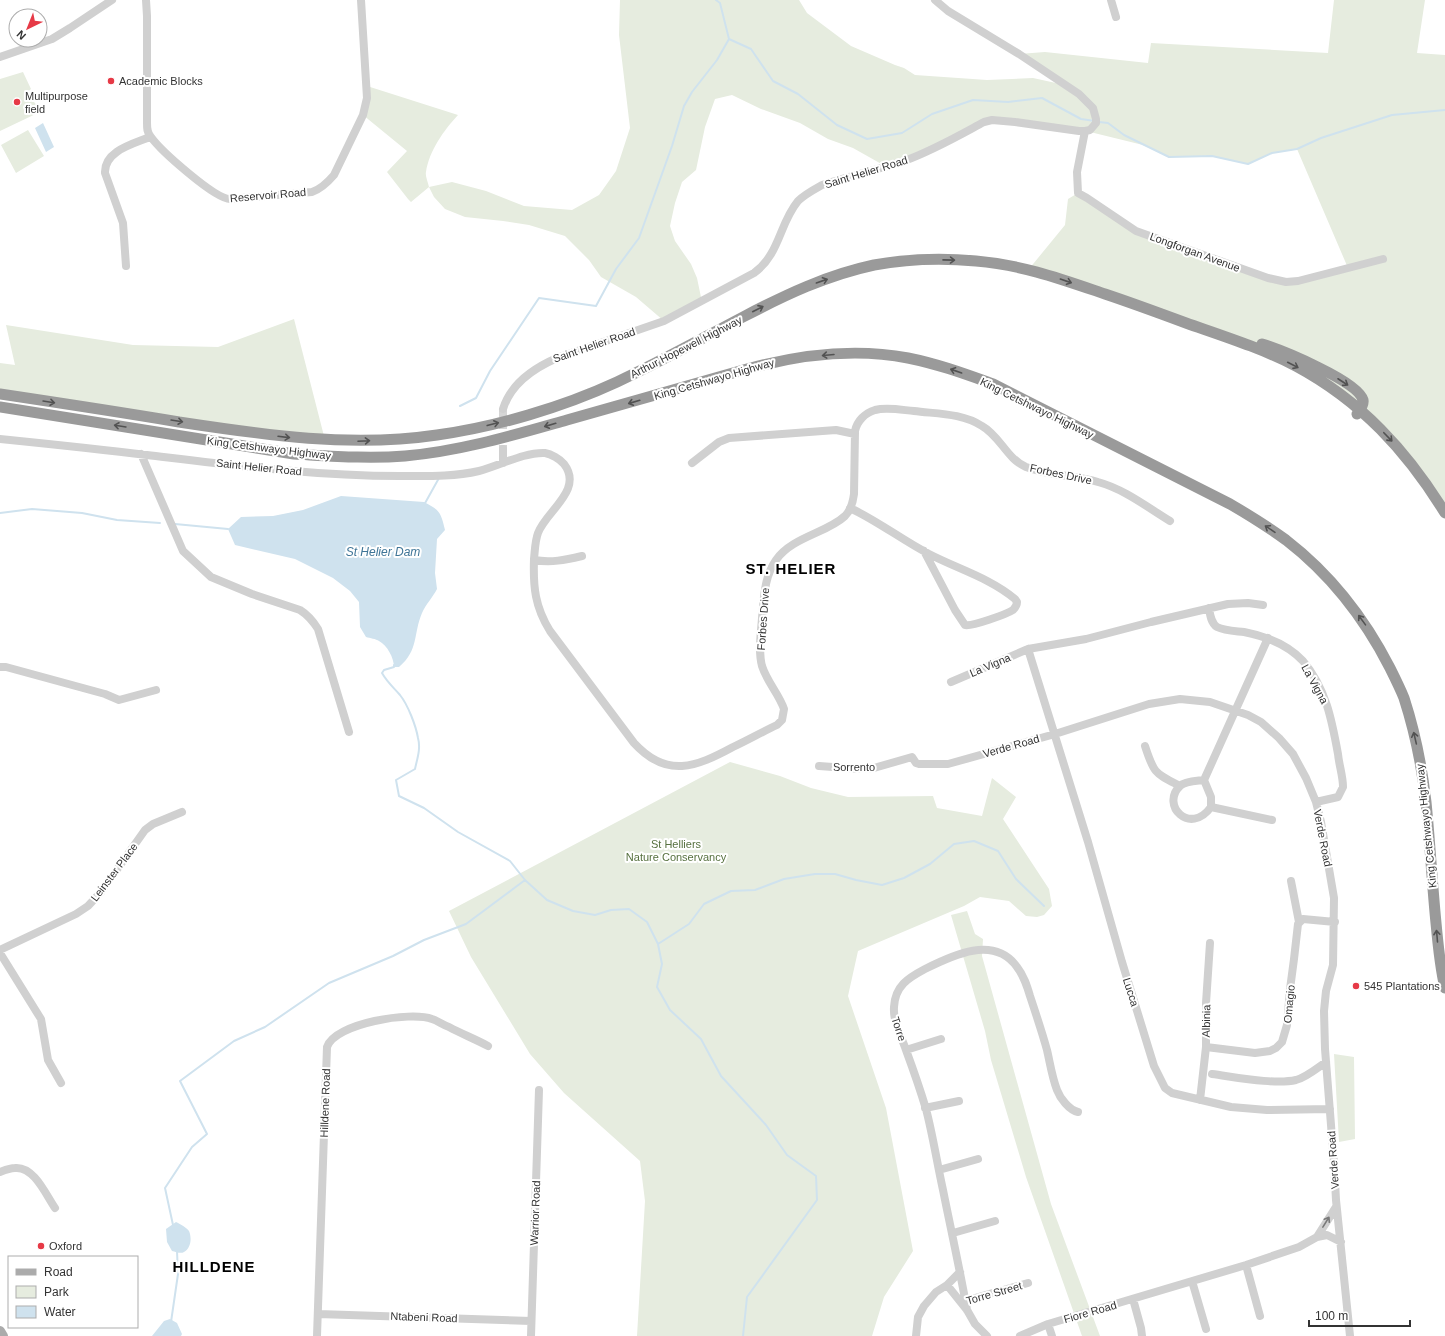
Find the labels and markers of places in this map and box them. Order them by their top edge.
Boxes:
place label: Academic Blocks [119,75,203,87]
marker: Academic Blocks [106,76,116,86]
place label: Multipurpose field [25,90,88,115]
marker: Multipurpose field [12,97,22,107]
place label: 545 Plantations [1364,980,1440,992]
marker: 545 Plantations [1351,981,1361,991]
place label: Oxford [49,1240,82,1252]
marker: Oxford [36,1241,46,1251]

